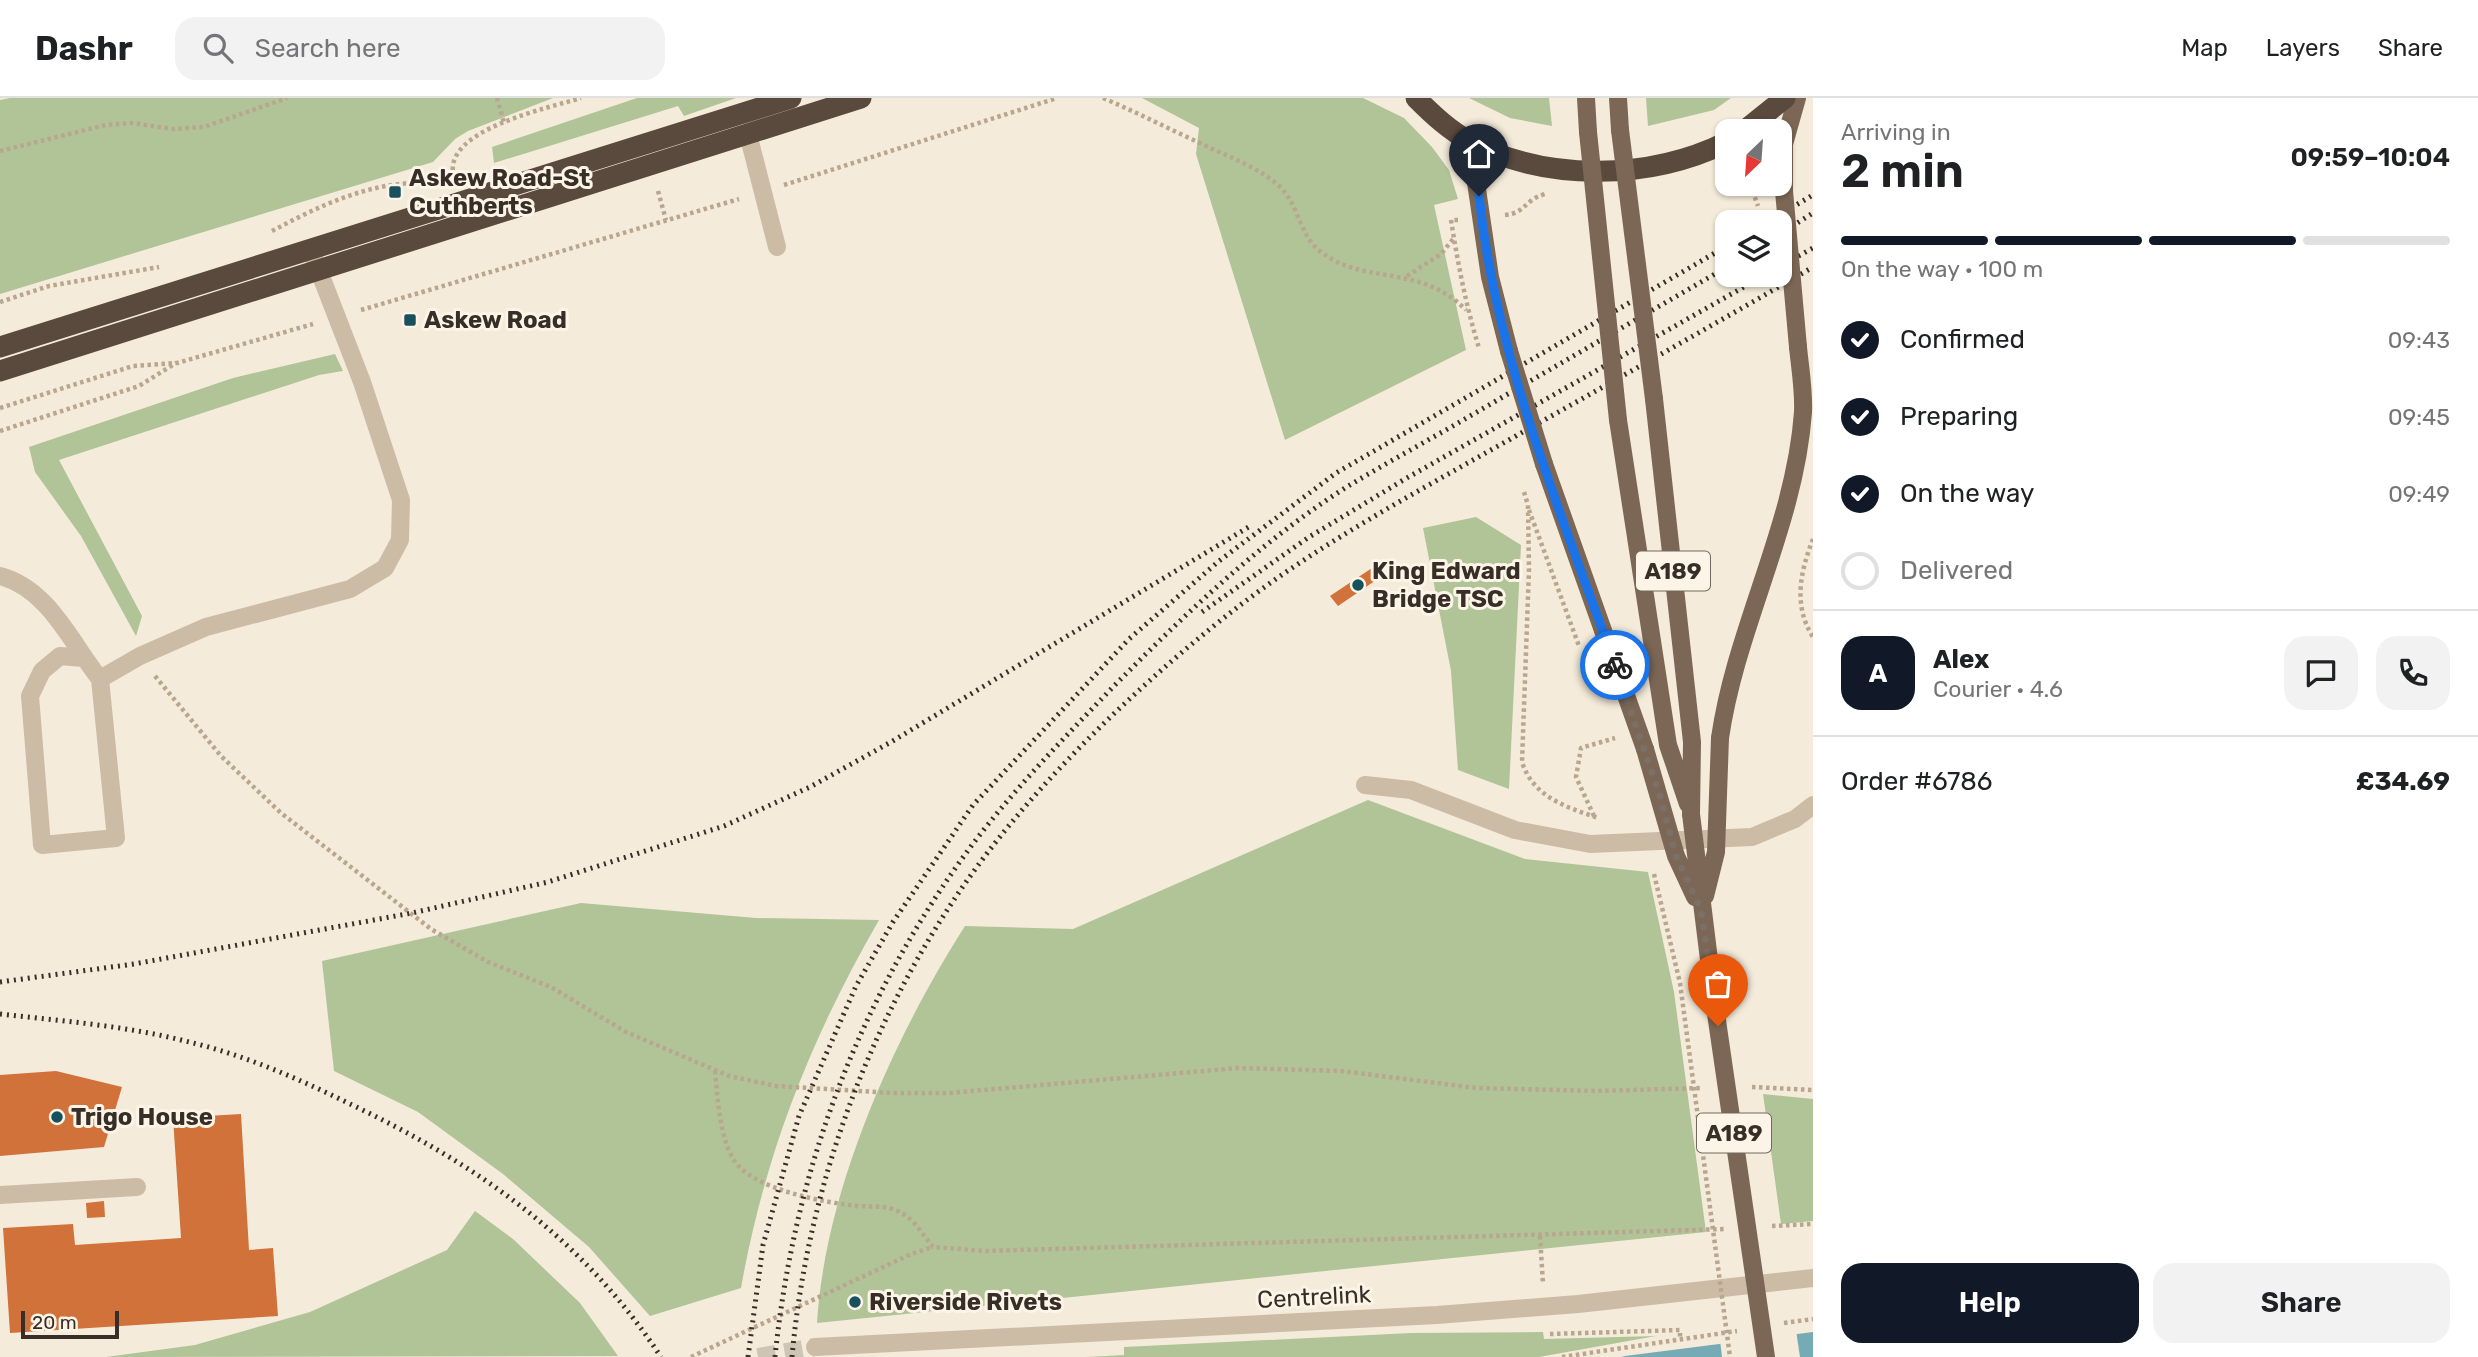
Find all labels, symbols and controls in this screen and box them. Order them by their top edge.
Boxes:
search box [175,17,665,80]
text: Dashr [35,29,133,68]
icon: search [199,29,237,67]
text: Search here [255,33,401,64]
text: Map [2181,34,2228,62]
text: Layers [2266,34,2340,62]
text: Share [2378,34,2443,62]
text: Arriving in [1841,118,1951,146]
north arrow [1715,119,1792,196]
map controls [1715,119,1792,287]
pin [1449,124,1509,196]
icon: home [1460,135,1498,173]
text: 09:59–10:04 [2290,142,2450,173]
text: 2 min [1841,144,1964,199]
place label: Askew Road-St Cuthberts [409,164,590,220]
marker: Askew Road-St Cuthberts [387,184,403,200]
button: layers [1715,210,1792,287]
text: On the way · 100 m [1841,255,2043,283]
place label: Askew Road [424,306,567,334]
marker: Askew Road [402,312,418,328]
icon: check [1841,321,1879,359]
text: Confirmed [1900,324,2025,355]
text: 09:43 [2388,326,2450,354]
icon: check [1841,398,1879,436]
text: Preparing [1900,401,2018,432]
text: 09:45 [2388,403,2450,431]
icon: check [1841,475,1879,513]
text: On the way [1900,478,2034,509]
text: 09:49 [2388,480,2450,508]
road number: A189 [1636,551,1710,590]
text: Delivered [1900,555,2013,586]
place label: King Edward Bridge TSC [1372,557,1521,613]
marker: King Edward Bridge TSC [1350,577,1366,593]
courier [1580,630,1650,700]
button: chat [2284,636,2358,710]
button: phone [2376,636,2450,710]
text: Alex [1933,644,1989,675]
icon: bike [1596,646,1634,684]
text: A [1869,658,1887,689]
text: Courier · 4.6 [1933,675,2063,703]
text: Order #6786 [1841,766,1992,797]
text: £34.69 [2356,766,2450,797]
pin [1688,954,1748,1026]
icon: bag [1699,965,1737,1003]
place label: Trigo House [71,1103,213,1131]
marker: Trigo House [49,1109,65,1125]
road number: A189 [1697,1114,1771,1152]
button: Help [1841,1263,2139,1343]
button: Share [2153,1263,2450,1343]
street label: Centrelink [1256,1280,1372,1314]
place label: Riverside Rivets [869,1288,1062,1316]
marker: Riverside Rivets [847,1294,863,1310]
scale bar [21,1308,119,1340]
text: 20 m [32,1311,77,1334]

